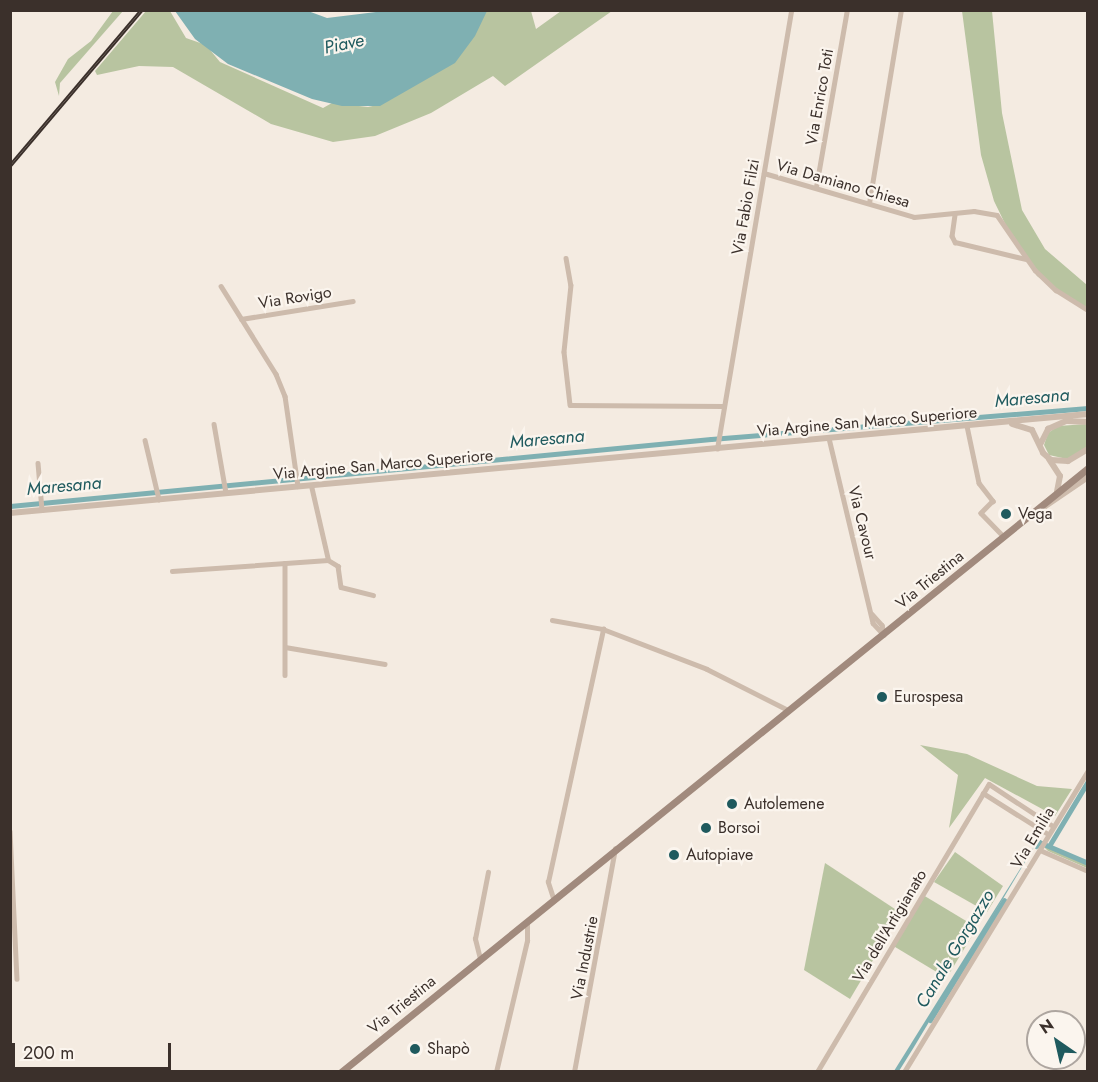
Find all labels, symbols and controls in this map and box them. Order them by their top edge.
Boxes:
water label: Piave [322,29,366,59]
street label: Via Enrico Toti [802,47,838,147]
street label: Via Damiano Chiesa [774,156,912,212]
street label: Via Fabio Filzi [728,158,764,256]
street label: Via Rovigo [257,283,333,313]
water label: Maresana [994,384,1070,412]
street label: Via Argine San Marco Superiore [756,403,978,441]
water label: Maresana [509,425,585,453]
street label: Via Argine San Marco Superiore [272,446,494,484]
water label: Maresana [26,472,102,500]
street label: Via Cavour [844,484,880,562]
place label: Vega [1018,504,1052,524]
marker: Vega [999,507,1013,521]
street label: Via Triestina [892,547,968,613]
place label: Eurospesa [894,687,963,707]
marker: Eurospesa [875,690,889,704]
place label: Autolemene [744,794,824,814]
marker: Autolemene [725,797,739,811]
street label: Via Emilia [1007,804,1059,872]
place label: Borsoi [718,818,760,838]
marker: Borsoi [699,821,713,835]
place label: Autopiave [686,845,753,865]
marker: Autopiave [667,848,681,862]
street label: Via dell'Artigianato [849,866,931,986]
water label: Canale Gorgazzo [911,886,999,1012]
street label: Via Industrie [567,914,603,1002]
street label: Via Triestina [364,972,440,1038]
north arrow [1026,1010,1086,1070]
text: N [1035,1013,1058,1039]
scale bar [15,1031,174,1069]
place label: Shapò [427,1039,470,1059]
text: 200 m [23,1040,74,1066]
marker: Shapò [408,1042,422,1056]

